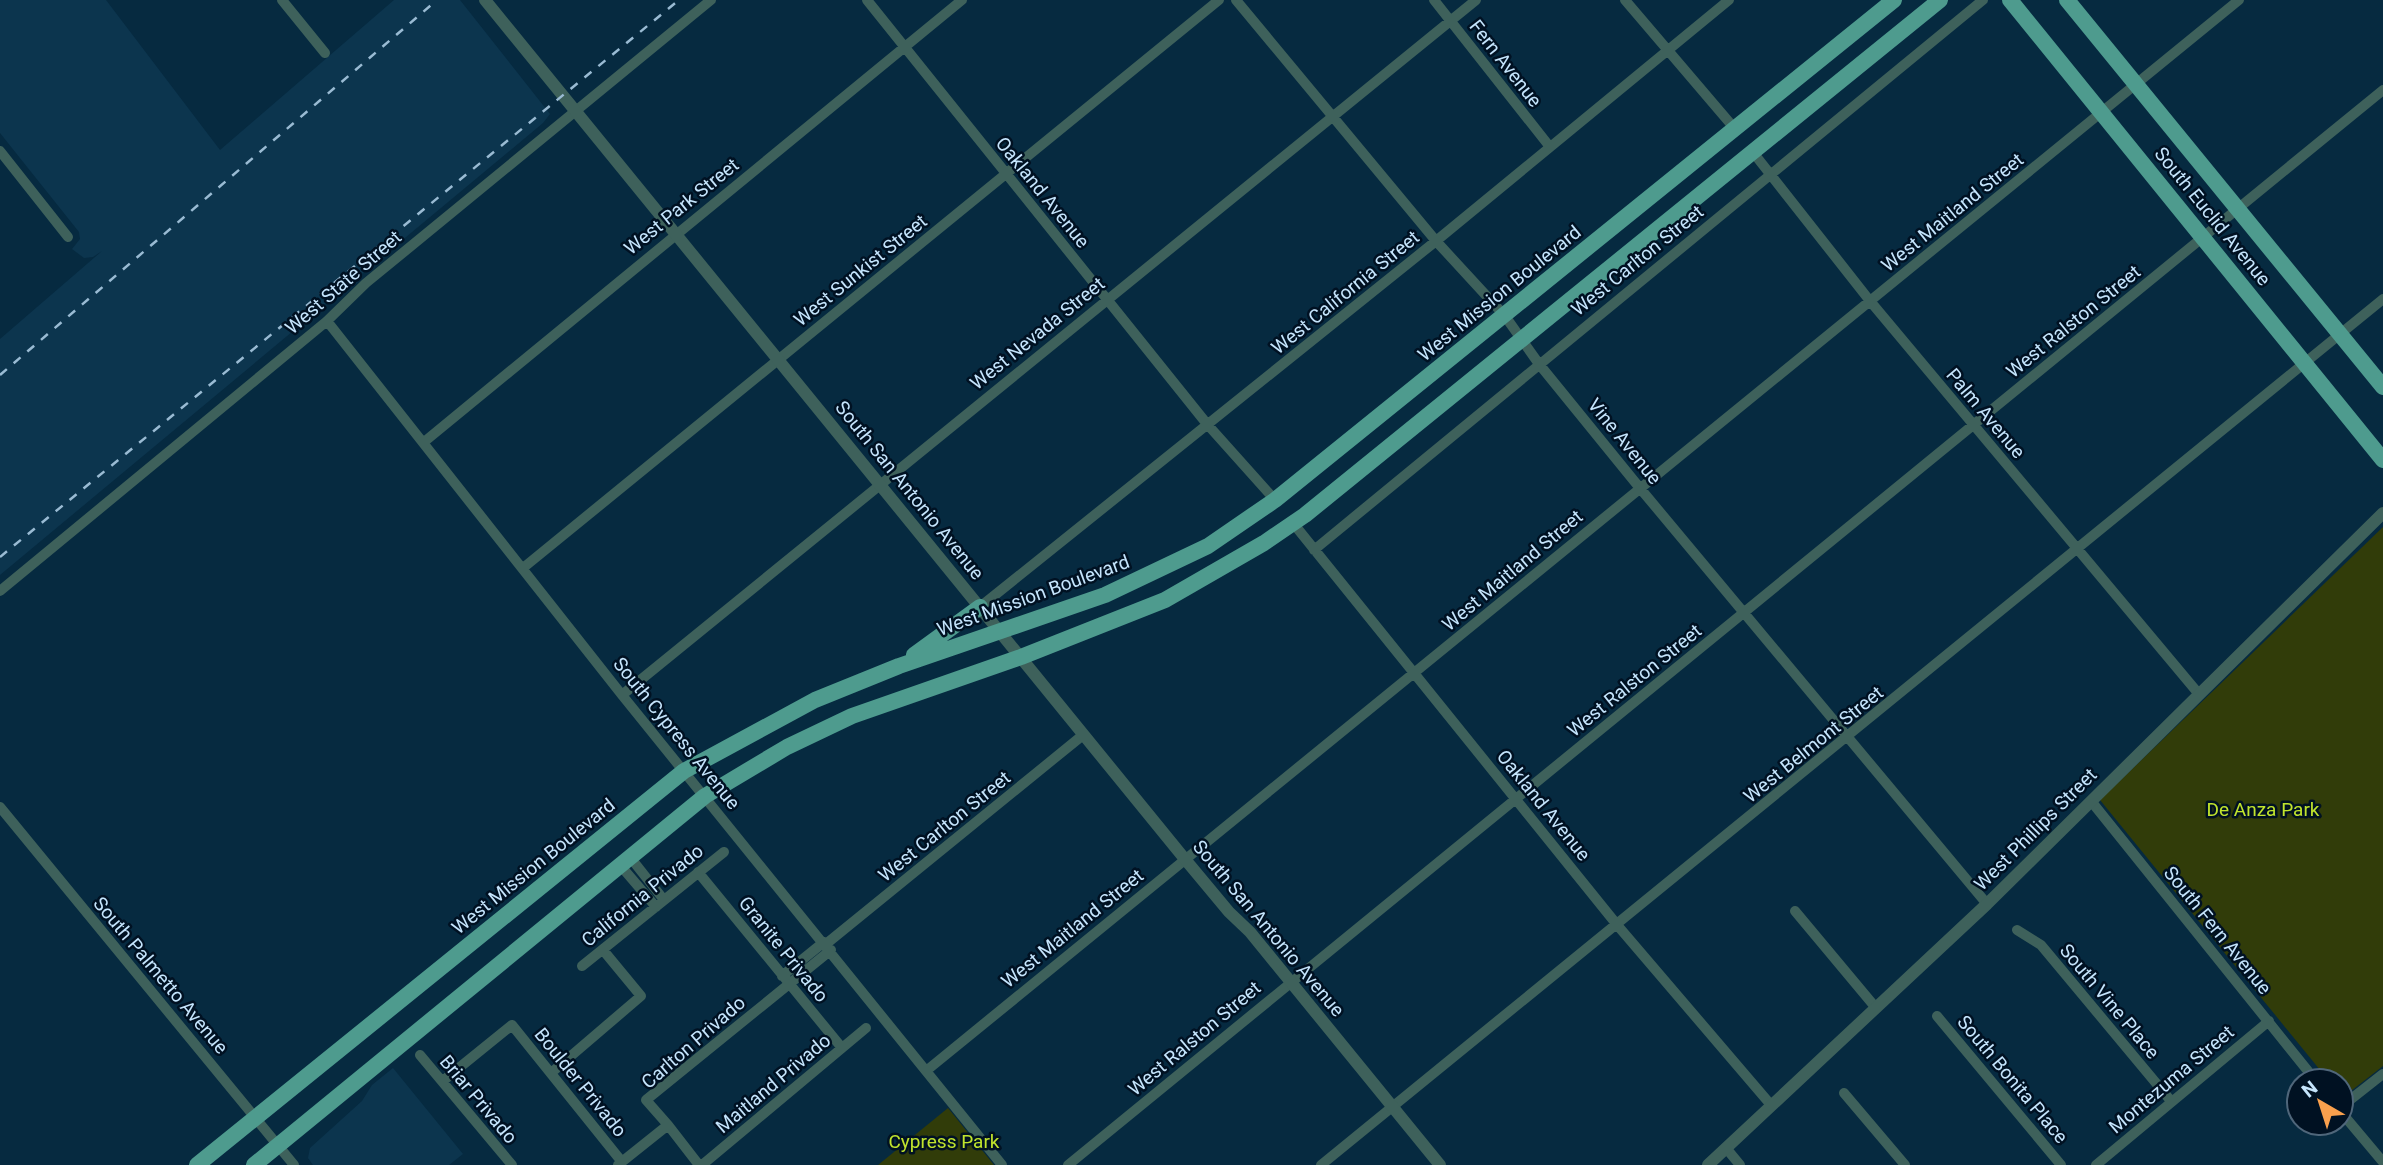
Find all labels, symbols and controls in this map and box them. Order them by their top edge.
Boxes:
street label: Fern Avenue [1464,15,1547,111]
street label: Oakland Avenue [991,132,1094,252]
street label: South Euclid Avenue [2150,142,2276,290]
street label: West Maitland Street [1877,148,2028,277]
street label: West Park Street [619,153,743,260]
street label: West Carlton Street [1567,200,1708,321]
street label: West Sunkist Street [789,210,932,331]
street label: West Mission Boulevard [1413,221,1585,366]
street label: West State Street [281,226,406,339]
street label: West California Street [1267,226,1424,359]
street label: West Ralston Street [2002,260,2145,383]
street label: West Nevada Street [966,272,1109,395]
street label: Palm Avenue [1941,364,2030,463]
street label: Vine Avenue [1583,394,1666,489]
street label: South San Antonio Avenue [830,396,989,584]
street label: West Maitland Street [1437,505,1587,636]
street label: West Mission Boulevard [934,550,1132,641]
street label: West Ralston Street [1563,619,1706,742]
street label: South Cypress Avenue [608,653,745,814]
street label: West Belmont Street [1739,681,1888,808]
street label: Oakland Avenue [1492,745,1595,865]
street label: West Phillips Street [1969,763,2101,895]
street label: West Carlton Street [874,766,1015,887]
street label: West Mission Boulevard [447,794,619,939]
park label: De Anza Park [2207,798,2320,821]
street label: South San Antonio Avenue [1188,835,1349,1021]
street label: California Privado [577,839,708,952]
street label: South Fern Avenue [2159,862,2276,999]
street label: West Maitland Street [997,864,1148,993]
street label: South Palmetto Avenue [88,892,233,1058]
street label: Granite Privado [734,892,833,1007]
street label: South Vine Place [2055,939,2164,1063]
street label: West Ralston Street [1123,976,1265,1101]
street label: Carlton Privado [637,991,750,1094]
street label: South Bonita Place [1952,1011,2073,1148]
street label: Montezuma Street [2104,1020,2238,1138]
street label: Boulder Privado [530,1023,632,1142]
street label: Maitland Privado [711,1029,835,1138]
street label: Briar Privado [435,1050,522,1148]
north arrow [2285,1067,2355,1137]
text: N [2297,1076,2322,1102]
park label: Cypress Park [889,1130,1000,1153]

